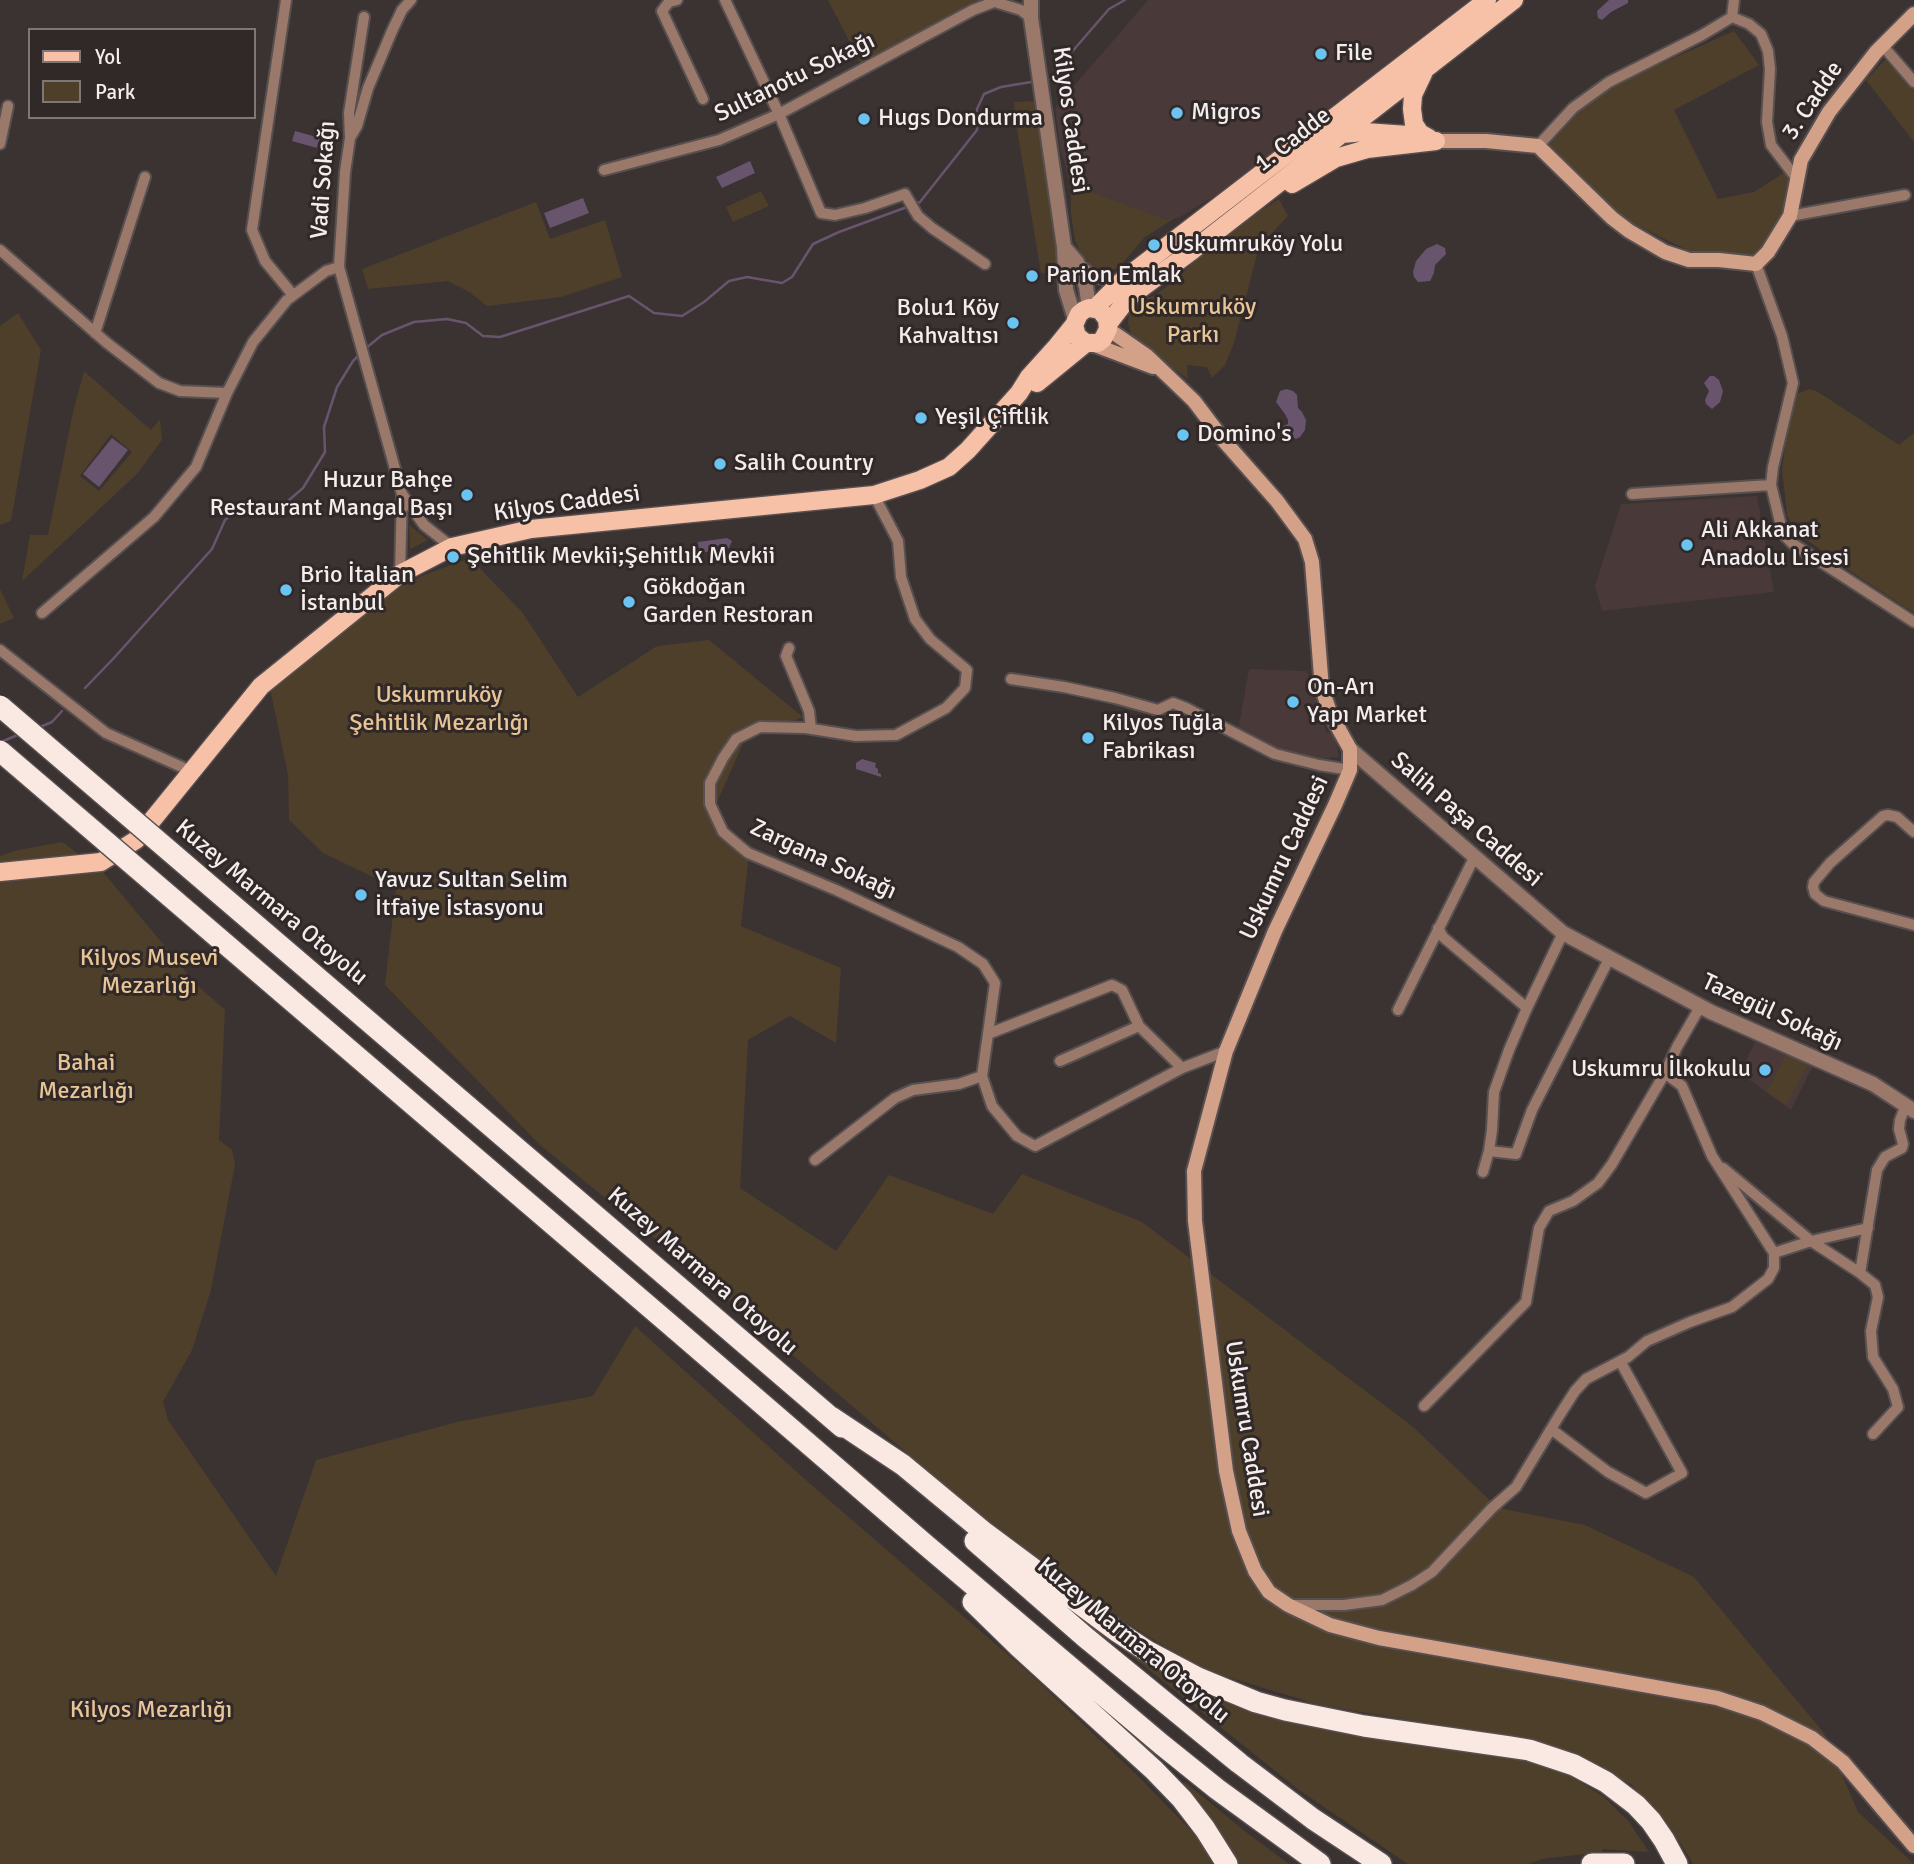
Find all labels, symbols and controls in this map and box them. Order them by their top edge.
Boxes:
street label: Sultanotu Sokağı [710,27,880,129]
legend [28,28,256,119]
place label: File [1335,40,1373,68]
text: Yol [95,44,121,70]
street label: Kilyos Caddesi [1045,45,1095,195]
marker: File [1313,46,1329,62]
street label: 3. Cadde [1776,56,1850,146]
text: Park [95,79,135,105]
place label: Migros [1191,99,1261,127]
street label: 1. Cadde [1249,101,1337,179]
place label: Hugs Dondurma [878,105,1043,133]
marker: Migros [1169,105,1185,121]
marker: Hugs Dondurma [856,111,872,127]
street label: Vadi Sokağı [306,120,342,240]
place label: Uskumruköy Yolu [1168,231,1343,259]
marker: Uskumruköy Yolu [1146,237,1162,253]
place label: Parion Emlak [1046,262,1182,290]
marker: Parion Emlak [1024,268,1040,284]
park label: Uskumruköy Parkı [1130,294,1256,350]
place label: Bolu1 Köy Kahvaltısı [897,295,999,351]
marker: Bolu1 Köy Kahvaltısı [1005,315,1021,331]
place label: Yeşil Çiftlik [935,404,1049,432]
marker: Yeşil Çiftlik [913,410,929,426]
place label: Domino's [1197,421,1292,449]
marker: Domino's [1175,427,1191,443]
place label: Salih Country [734,450,873,478]
marker: Salih Country [712,456,728,472]
place label: Huzur Bahçe Restaurant Mangal Başı [210,467,453,523]
street label: Kilyos Caddesi [492,479,642,529]
marker: Huzur Bahçe Restaurant Mangal Başı [459,487,475,503]
place label: Ali Akkanat Anadolu Lisesi [1701,517,1849,573]
marker: Ali Akkanat Anadolu Lisesi [1679,537,1695,553]
place label: Şehitlik Mevkii;Şehitlık Mevkii [467,543,775,571]
marker: Şehitlik Mevkii;Şehitlık Mevkii [445,549,461,565]
place label: Brio İtalian İstanbul [300,562,414,618]
place label: Gökdoğan Garden Restoran [643,574,814,630]
marker: Brio İtalian İstanbul [278,582,294,598]
marker: Gökdoğan Garden Restoran [621,594,637,610]
place label: On-Arı Yapı Market [1307,674,1427,730]
park label: Uskumruköy Şehitlik Mezarlığı [349,682,529,738]
marker: On-Arı Yapı Market [1285,694,1301,710]
place label: Kilyos Tuğla Fabrikası [1102,710,1224,766]
marker: Kilyos Tuğla Fabrikası [1080,730,1096,746]
street label: Salih Paşa Caddesi [1384,746,1548,894]
street label: Uskumru Caddesi [1234,771,1336,945]
street label: Zargana Sokağı [745,813,901,907]
street label: Kuzey Marmara Otoyolu [169,814,373,992]
place label: Yavuz Sultan Selim İtfaiye İstasyonu [375,867,568,923]
marker: Yavuz Sultan Selim İtfaiye İstasyonu [353,887,369,903]
park label: Kilyos Musevi Mezarlığı [80,945,218,1001]
street label: Tazegül Sokağı [1697,968,1847,1058]
park label: Bahai Mezarlığı [38,1050,134,1106]
place label: Uskumru İlkokulu [1571,1056,1751,1084]
marker: Uskumru İlkokulu [1757,1062,1773,1078]
street label: Kuzey Marmara Otoyolu [601,1182,803,1362]
street label: Uskumru Caddesi [1218,1339,1274,1519]
street label: Kuzey Marmara Otoyolu [1031,1552,1235,1730]
park label: Kilyos Mezarlığı [70,1697,232,1725]

